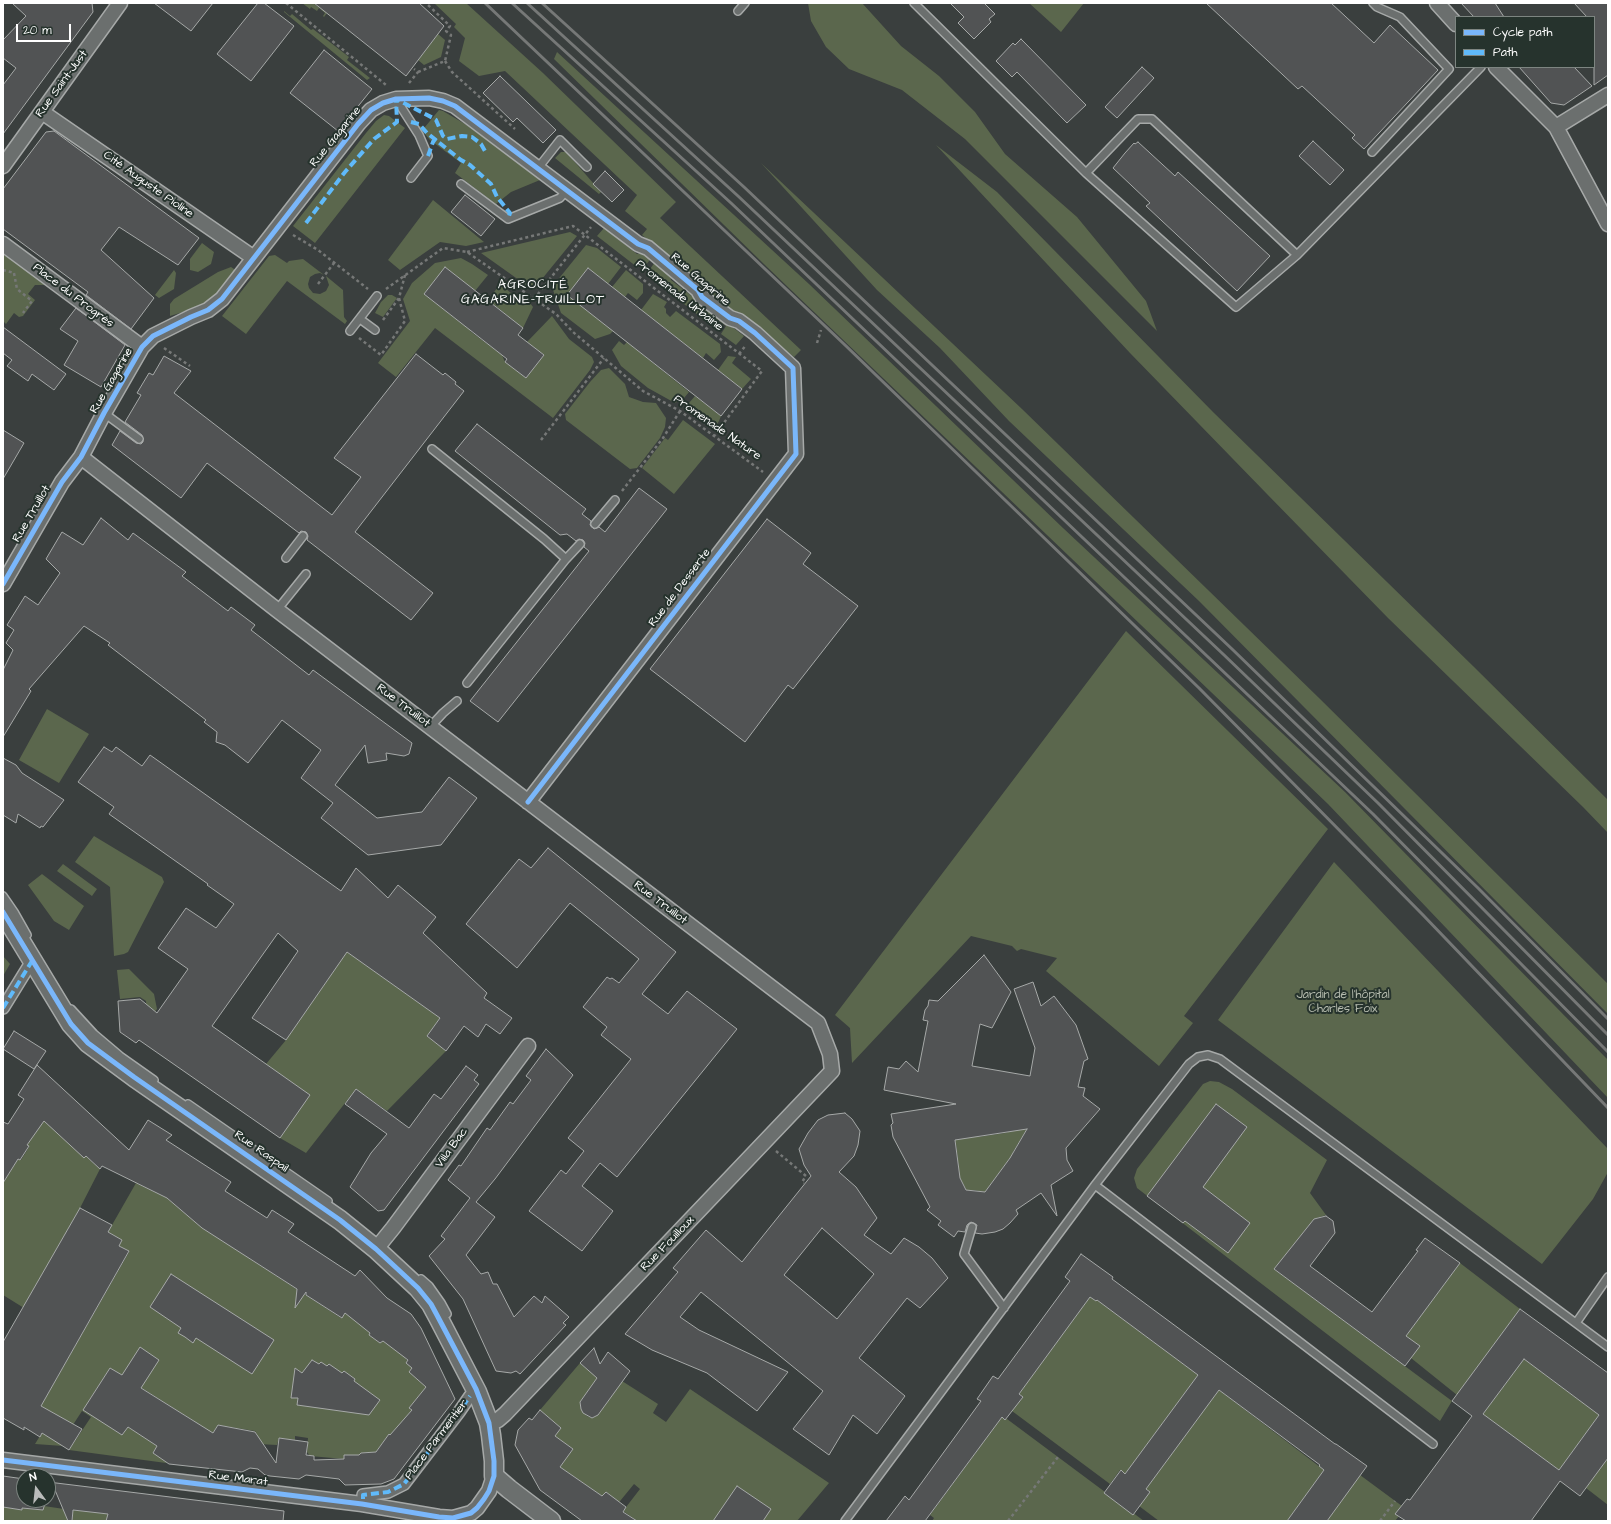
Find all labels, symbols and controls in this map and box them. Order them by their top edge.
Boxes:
scale bar [18,16,73,42]
legend [1455,16,1595,68]
text: 20 m [23,22,52,39]
text: Cycle path [1493,24,1552,41]
text: Path [1493,44,1518,61]
street label: Rue Saint-Just [33,48,91,120]
street label: Rue Gagarine [307,104,365,170]
street label: Cité Auguste Pioline [100,148,196,222]
street label: Rue Gagarine [668,250,732,310]
street label: Promenade Urbaine [632,257,726,335]
street label: Place du Progrès [30,261,116,331]
district label: AGROCITÉ GAGARINE-TRUILLOT [461,277,605,308]
street label: Rue Gagarine [87,346,137,416]
street label: Promenade Nature [670,392,764,464]
street label: Rue Truillot [10,483,54,545]
street label: Rue de Desserte [646,546,714,630]
street label: Rue Truillot [373,681,433,731]
street label: Rue Truillot [630,878,690,928]
park label: Jardin de l'hôpital Charles Foix [1296,988,1390,1016]
street label: Villa Bac [433,1125,471,1171]
street label: Rue Raspail [231,1128,291,1176]
street label: Rue Fouilloux [638,1213,698,1275]
street label: Place Parmentier [402,1397,472,1483]
north arrow [16,1468,56,1508]
street label: Rue Marat [208,1468,268,1490]
text: N [28,1469,38,1485]

